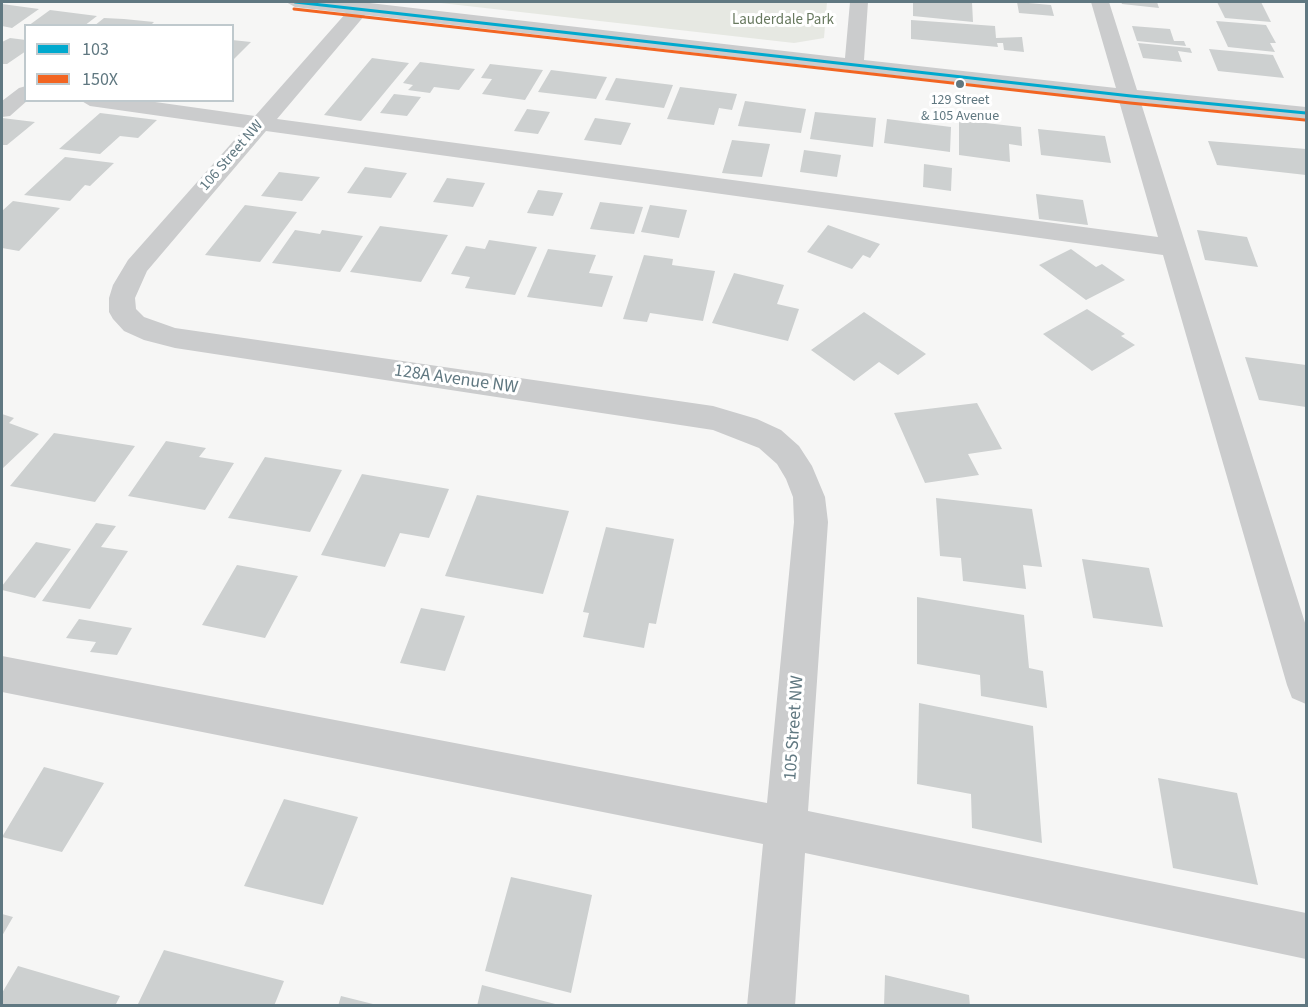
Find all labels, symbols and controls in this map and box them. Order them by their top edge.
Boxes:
park label: Lauderdale Park [732,12,834,30]
legend [24,24,234,102]
text: 103 [82,37,109,62]
text: 150X [82,67,118,92]
marker: 129 Street & 105 Avenue [954,78,966,90]
place label: 129 Street & 105 Avenue [921,93,999,125]
street label: 106 Street NW [197,117,267,195]
street label: 128A Avenue NW [393,361,519,399]
street label: 105 Street NW [781,675,809,781]

